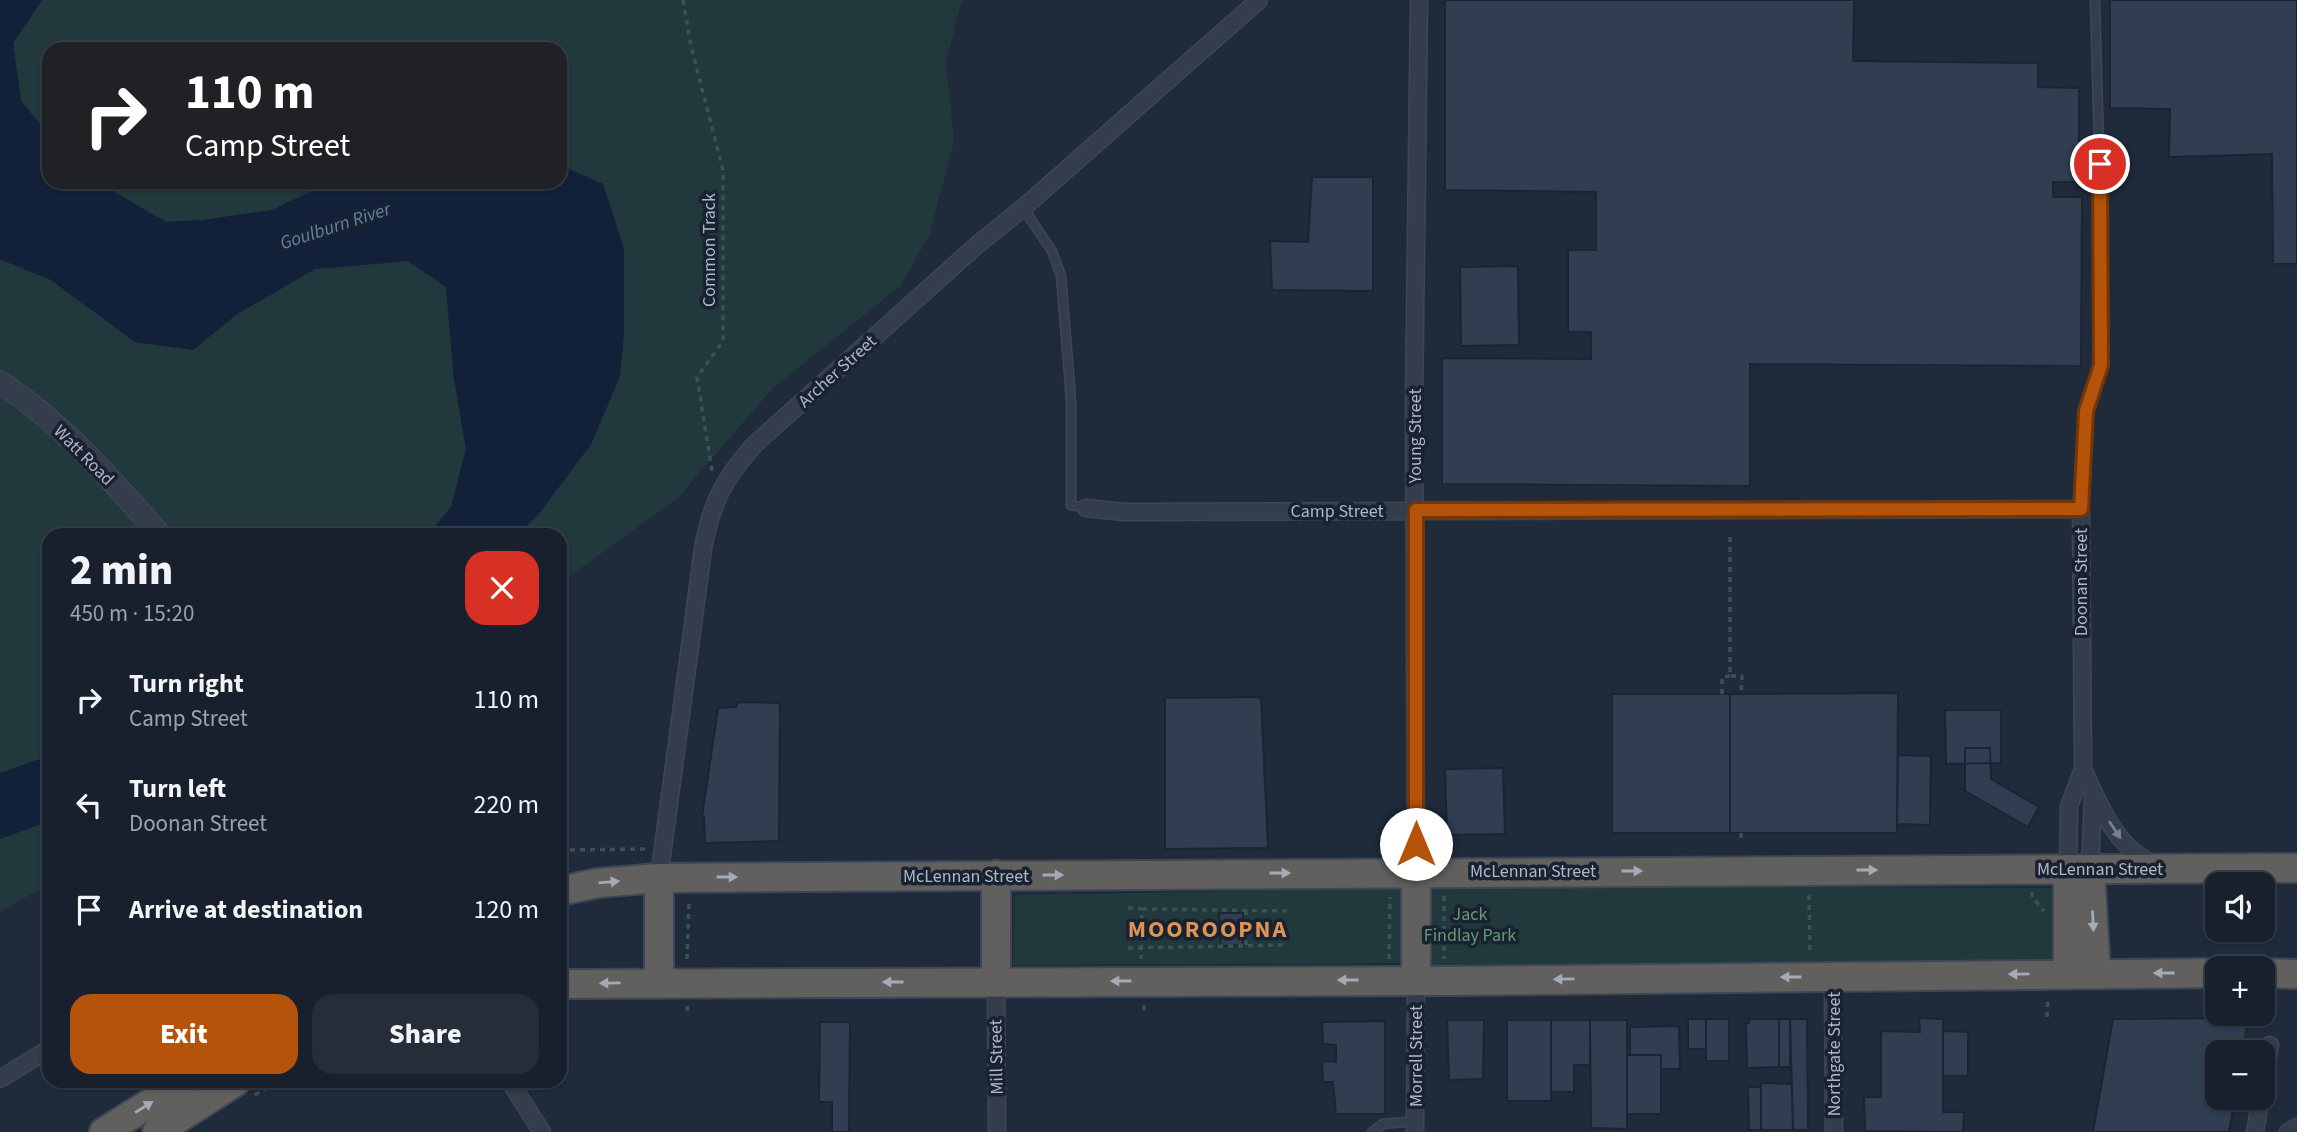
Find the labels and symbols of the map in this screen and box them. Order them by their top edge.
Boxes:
pin [2070,134,2130,194]
street label: Common Track [697,193,722,307]
water label: Goulburn River [277,195,396,257]
street label: Archer Street [793,329,882,413]
street label: Young Street [1403,389,1428,485]
street label: Watt Road [48,419,120,491]
street label: Camp Street [1291,499,1383,524]
street label: Doonan Street [2069,528,2094,636]
position arrow [1379,807,1453,881]
one-way arrow [2108,820,2121,839]
street label: McLennan Street [2037,857,2163,882]
street label: McLennan Street [1470,859,1596,884]
street label: McLennan Street [903,864,1029,889]
one-way arrow [1621,865,1643,877]
one-way arrow [1856,865,1878,876]
one-way arrow [1270,867,1292,879]
one-way arrow [1042,869,1064,881]
one-way arrow [717,872,739,883]
one-way arrow [599,876,621,887]
park label: Jack Findlay Park [1424,902,1516,948]
one-way arrow [2088,911,2099,933]
district label: MOOROOPNA [1128,912,1288,947]
one-way arrow [2008,968,2030,980]
one-way arrow [2153,968,2175,979]
one-way arrow [1780,971,1802,983]
one-way arrow [1553,973,1575,985]
one-way arrow [1337,974,1359,986]
one-way arrow [1109,975,1131,987]
one-way arrow [882,976,904,988]
one-way arrow [598,978,620,989]
street label: Northgate Street [1822,992,1847,1116]
street label: Morrell Street [1404,1005,1429,1107]
street label: Mill Street [983,1019,1010,1095]
one-way arrow [134,1100,154,1113]

